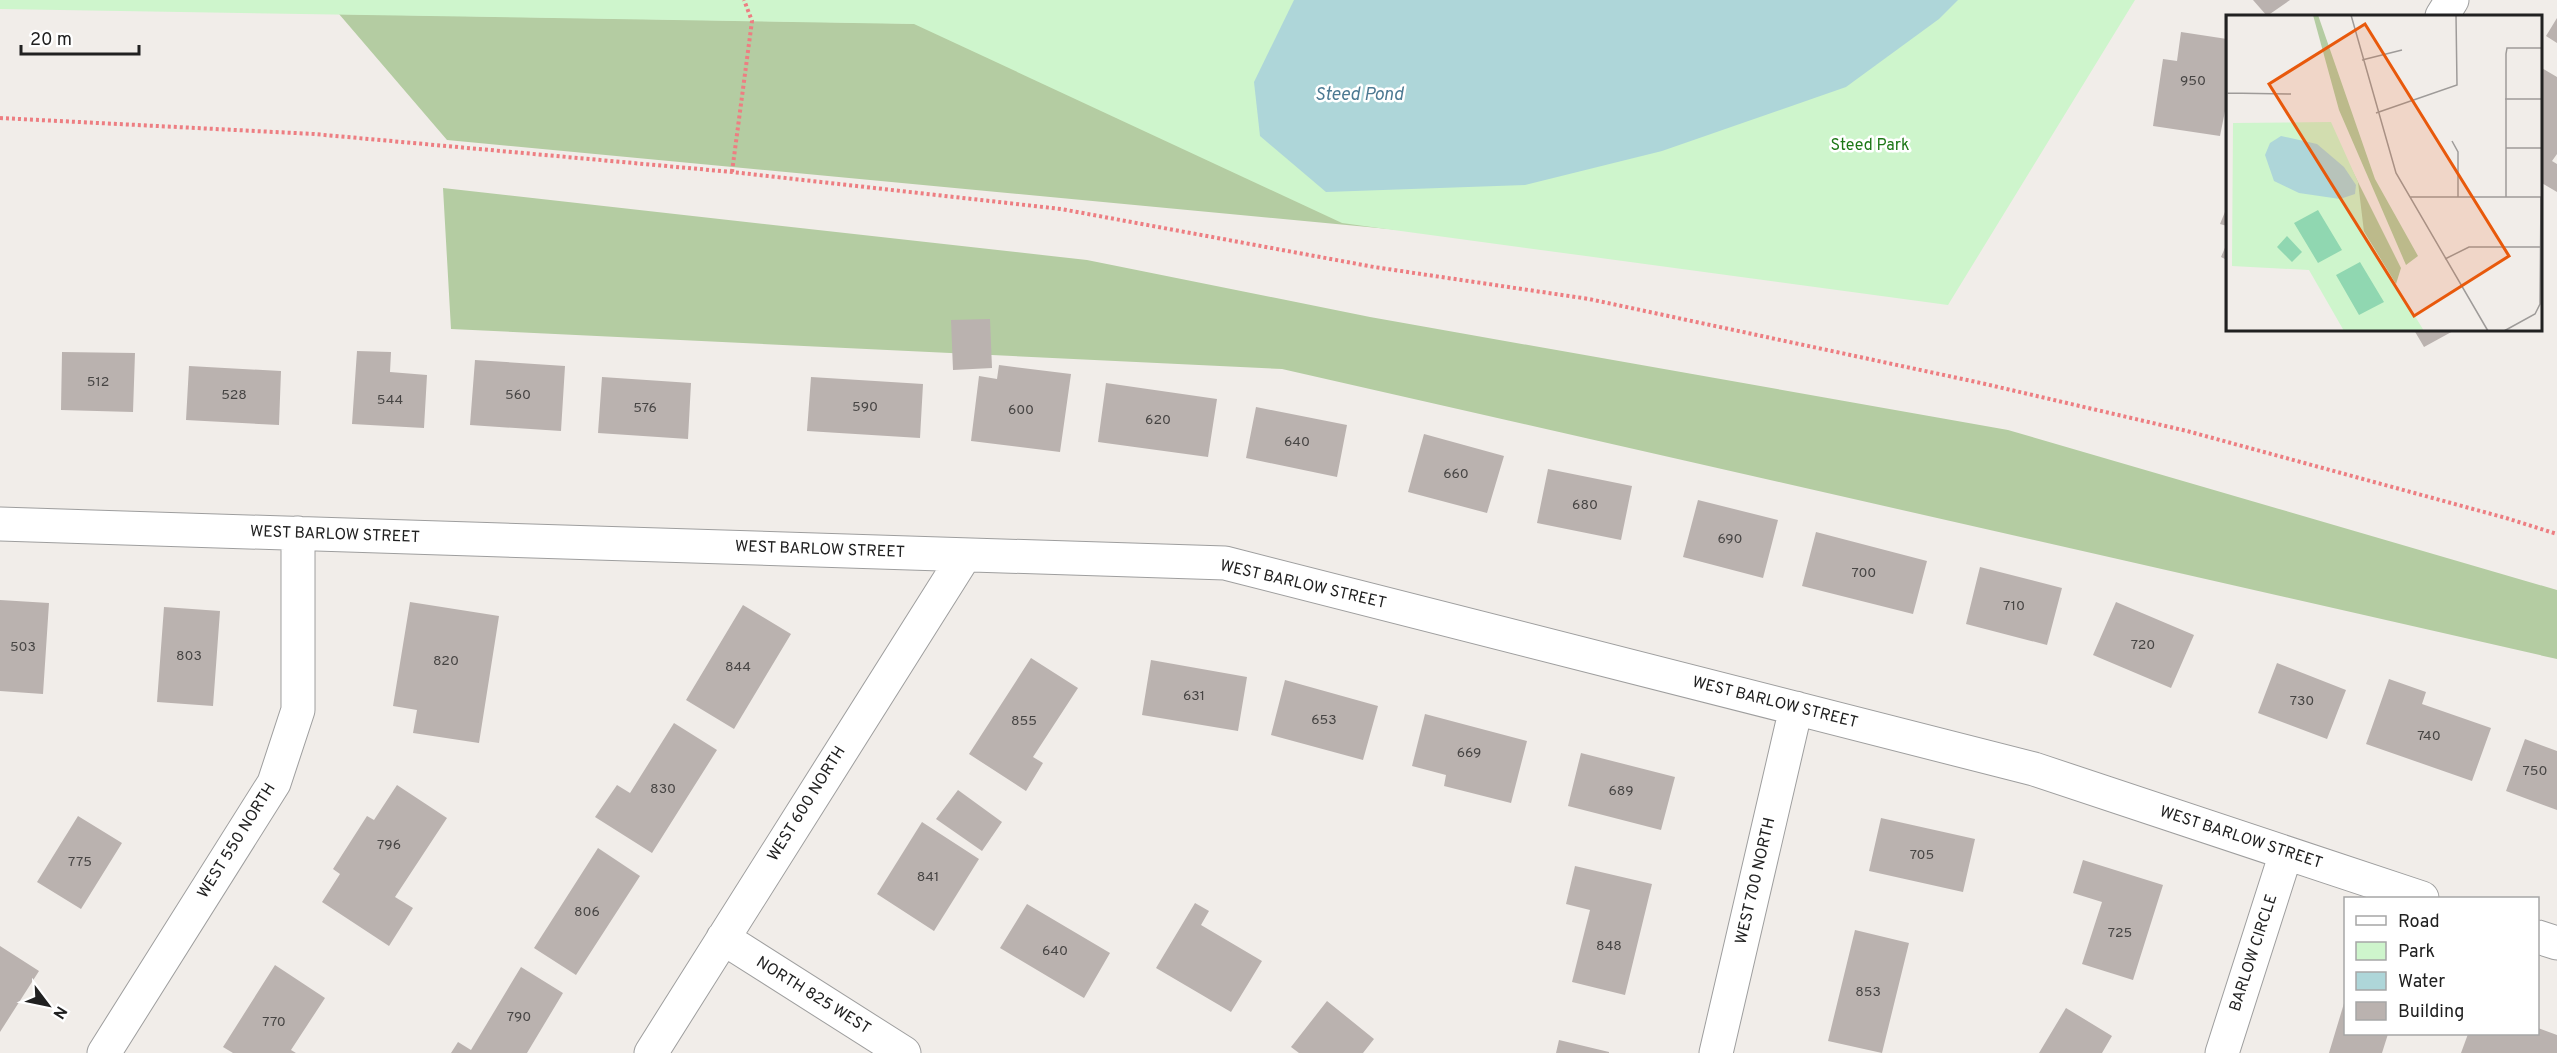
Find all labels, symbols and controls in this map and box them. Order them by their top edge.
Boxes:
inset map [2226,15,2542,332]
scale bar [21,18,140,56]
text: 20 m [30,29,72,52]
house number: 950 [2180,73,2206,90]
water label: Steed Pond [1315,84,1404,107]
park label: Steed Park [1831,136,1909,156]
house number: 512 [87,374,109,391]
house number: 528 [221,387,247,404]
house number: 560 [505,387,531,404]
house number: 544 [377,392,403,409]
house number: 590 [852,399,878,416]
house number: 576 [633,400,657,417]
house number: 600 [1008,402,1034,419]
house number: 620 [1145,412,1171,429]
house number: 640 [1284,434,1310,451]
house number: 660 [1443,466,1469,483]
house number: 680 [1572,497,1598,514]
street label: WEST BARLOW STREET [250,522,420,548]
house number: 690 [1717,531,1743,548]
street label: WEST BARLOW STREET [735,537,905,563]
street label: WEST BARLOW STREET [1218,556,1388,614]
house number: 700 [1852,565,1876,582]
house number: 710 [2003,598,2025,615]
house number: 720 [2131,637,2155,654]
house number: 503 [10,639,36,656]
house number: 803 [176,648,202,665]
house number: 820 [433,653,459,670]
house number: 844 [725,659,751,676]
street label: WEST BARLOW STREET [1690,673,1860,733]
house number: 631 [1183,688,1205,705]
house number: 730 [2290,693,2314,710]
house number: 653 [1311,712,1337,729]
house number: 855 [1011,713,1037,730]
house number: 740 [2417,728,2441,745]
street label: WEST 600 NORTH [764,743,850,865]
house number: 669 [1457,745,1481,762]
house number: 750 [2523,763,2547,780]
street label: WEST 550 NORTH [194,780,280,902]
house number: 830 [650,781,676,798]
house number: 689 [1609,783,1634,800]
street label: WEST BARLOW STREET [2157,802,2325,874]
street label: WEST 700 NORTH [1732,816,1780,946]
house number: 796 [377,837,401,854]
house number: 705 [1910,847,1934,864]
house number: 775 [68,854,92,871]
house number: 841 [917,869,939,886]
street label: BARLOW CIRCLE [2226,892,2282,1014]
legend [2344,897,2539,1035]
house number: 806 [574,904,600,921]
text: Road [2398,911,2440,934]
house number: 725 [2108,925,2132,942]
house number: 848 [1596,938,1622,955]
text: Park [2398,941,2435,964]
house number: 640 [1042,943,1068,960]
street label: NORTH 825 WEST [752,953,874,1039]
text: Water [2398,971,2445,994]
north arrow [18,975,78,1035]
house number: 853 [1855,984,1881,1001]
text: Building [2398,1001,2464,1024]
text: N [47,1002,71,1022]
house number: 790 [507,1009,531,1026]
house number: 770 [262,1014,286,1031]

